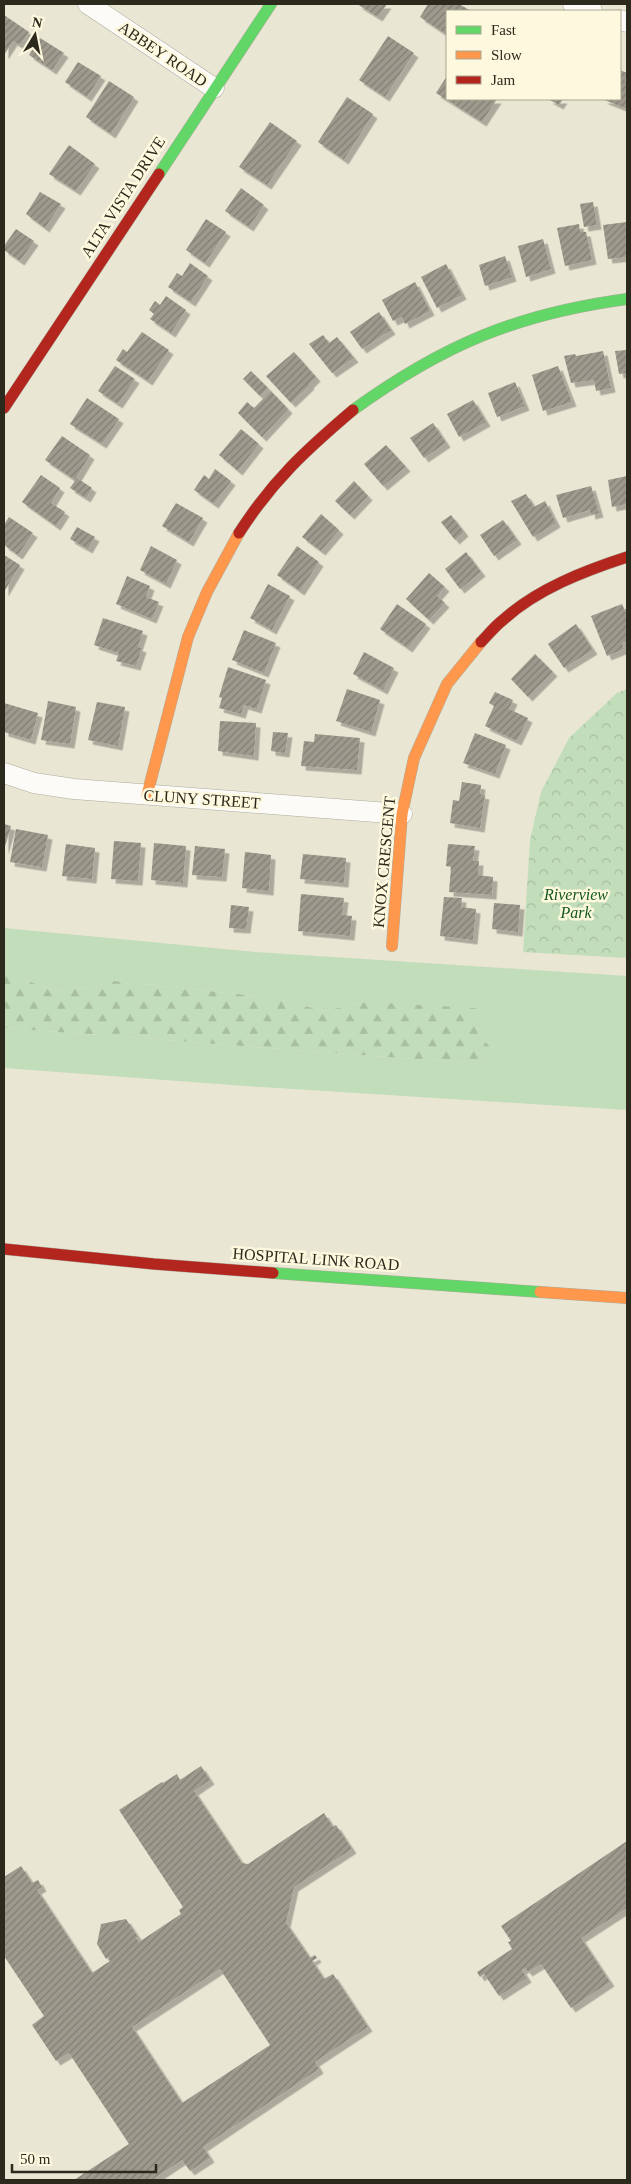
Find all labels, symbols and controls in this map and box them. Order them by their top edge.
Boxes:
north arrow [10,10,60,60]
legend [446,10,621,100]
text: N [31,14,43,31]
street label: ABBEY ROAD [116,18,210,90]
text: Fast [491,22,517,38]
text: Slow [491,47,522,63]
text: Jam [491,72,515,88]
street label: ALTA VISTA DRIVE [78,133,168,261]
street label: CLUNY STREET [143,786,261,812]
street label: KNOX CRESCENT [370,795,398,928]
park label: Riverview Park [543,886,608,921]
street label: HOSPITAL LINK ROAD [232,1245,400,1273]
scale bar [12,2142,156,2174]
text: 50 m [20,2151,51,2167]

